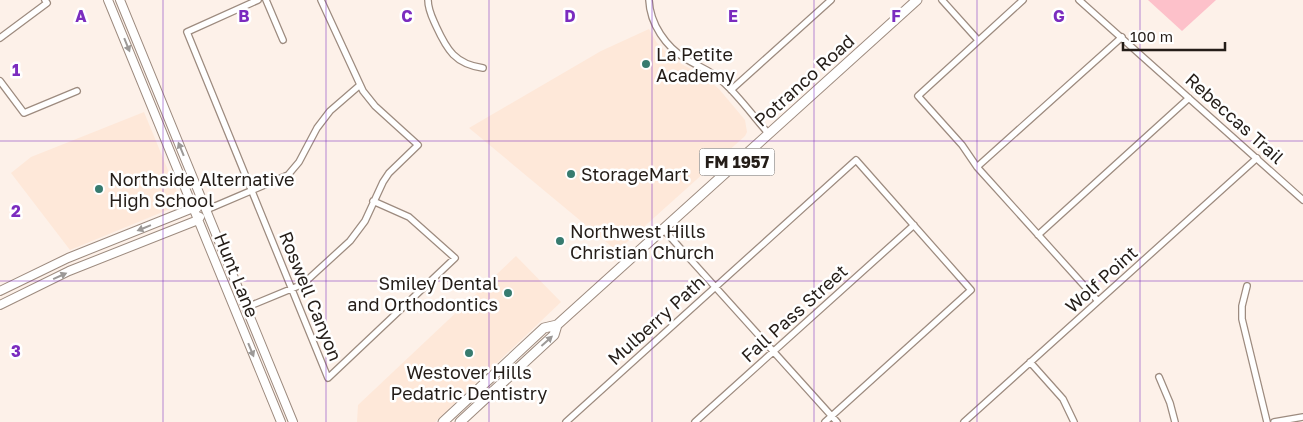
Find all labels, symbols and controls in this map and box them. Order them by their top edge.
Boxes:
text: A [75,6,87,26]
text: B [238,6,250,26]
text: C [401,6,413,26]
text: D [564,6,576,26]
text: E [728,6,738,26]
text: F [891,6,901,26]
text: G [1053,6,1065,26]
scale bar [1123,20,1226,52]
text: 100 m [1130,27,1173,45]
street label: Potranco Road [749,29,859,131]
one-way arrow [123,38,131,52]
place label: La Petite Academy [656,43,735,86]
marker: La Petite Academy [640,58,652,70]
text: 1 [12,60,20,80]
street label: Rebeccas Trail [1181,68,1289,168]
one-way arrow [177,142,185,156]
road number: FM 1957 [700,148,774,176]
place label: StorageMart [581,163,689,185]
place label: Northside Alternative High School [109,168,295,211]
marker: StorageMart [565,168,577,180]
marker: Northside Alternative High School [93,183,105,195]
text: 2 [11,201,21,221]
place label: Northwest Hills Christian Church [570,220,714,263]
one-way arrow [137,224,151,232]
street label: Roswell Canyon [275,228,347,364]
street label: Hunt Lane [210,229,264,321]
marker: Northwest Hills Christian Church [554,235,566,247]
street label: Wolf Point [1061,241,1141,317]
street label: Fall Pass Street [736,260,852,366]
one-way arrow [53,271,67,279]
street label: Mulberry Path [603,271,709,369]
place label: Smiley Dental and Orthodontics [347,272,498,315]
marker: Smiley Dental and Orthodontics [502,287,514,299]
one-way arrow [541,335,553,347]
text: 3 [11,341,21,361]
one-way arrow [248,343,256,357]
marker: Westover Hills Pedatric Dentistry [463,347,475,359]
place label: Westover Hills Pedatric Dentistry [391,361,547,404]

